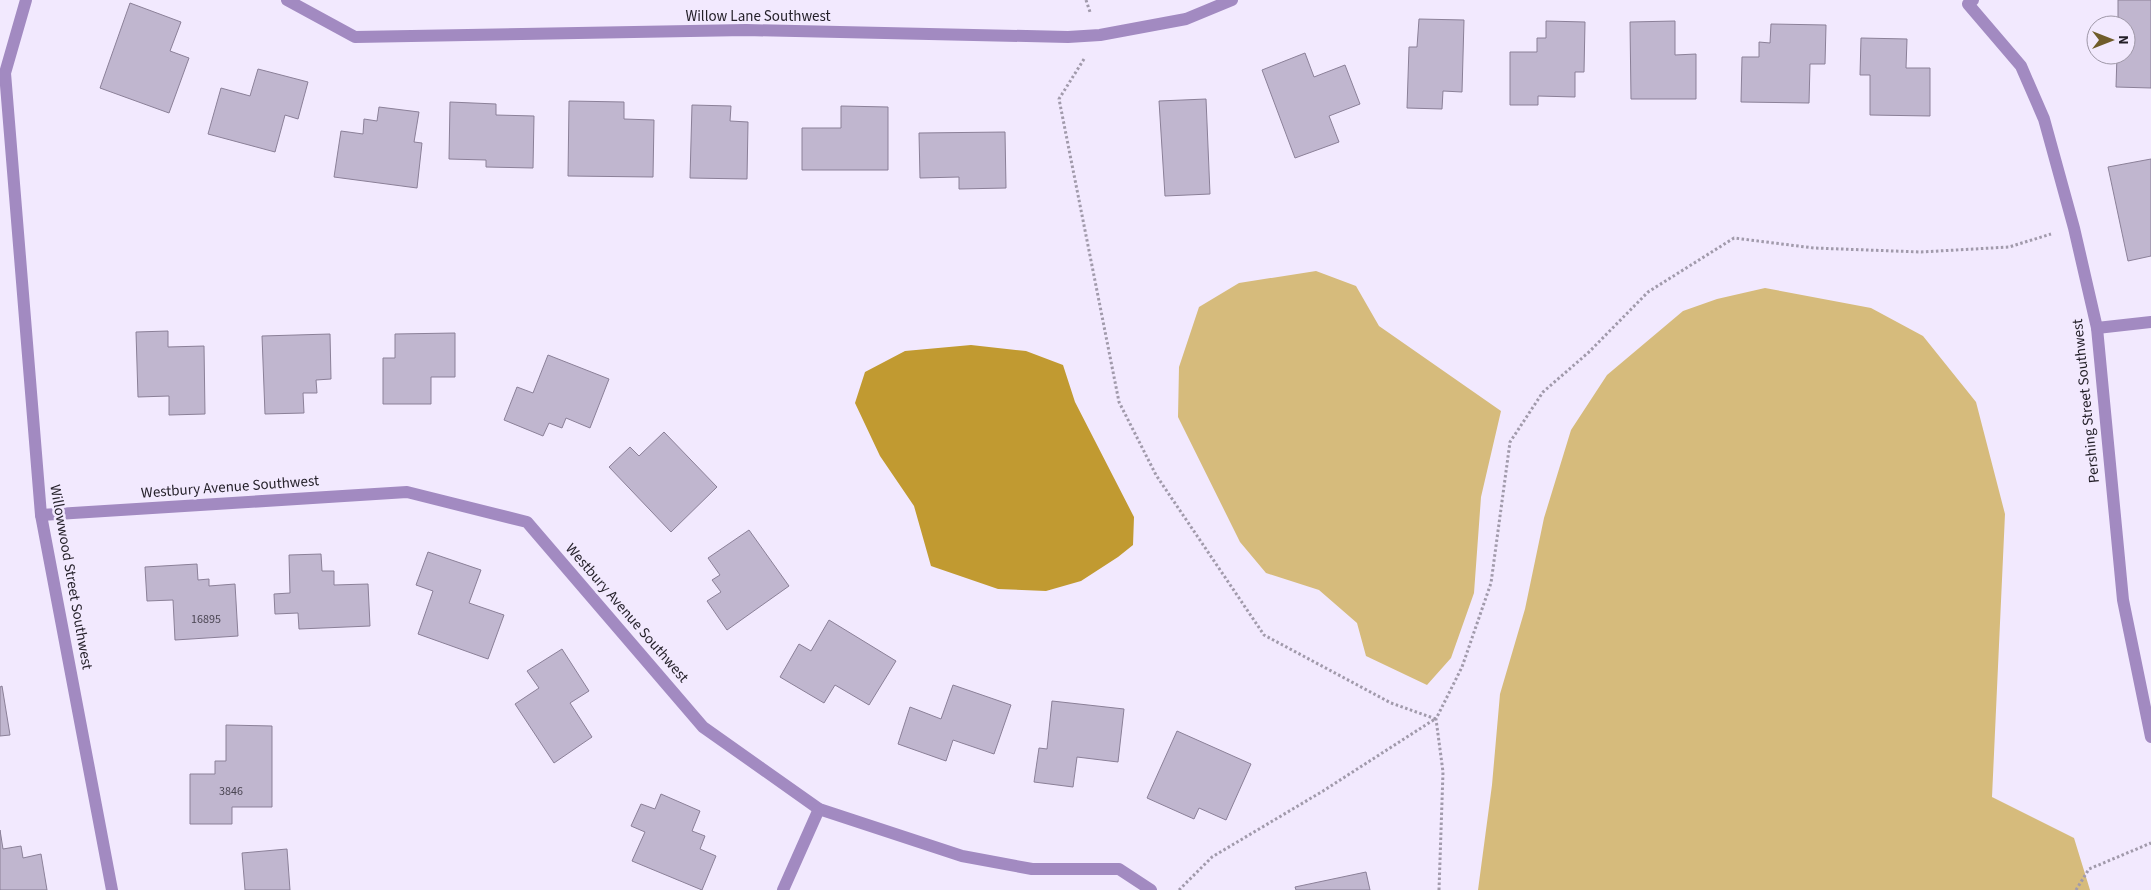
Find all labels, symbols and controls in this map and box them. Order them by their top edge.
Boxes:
street label: Willow Lane Southwest [685,6,831,27]
north arrow [2086,15,2136,65]
text: N [2113,35,2133,45]
street label: Pershing Street Southwest [2067,318,2105,484]
street label: Westbury Avenue Southwest [140,470,320,504]
street label: Willowwood Street Southwest [44,483,98,671]
street label: Westbury Avenue Southwest [561,539,693,687]
house number: 16895 [191,611,221,628]
house number: 3846 [219,783,243,800]

